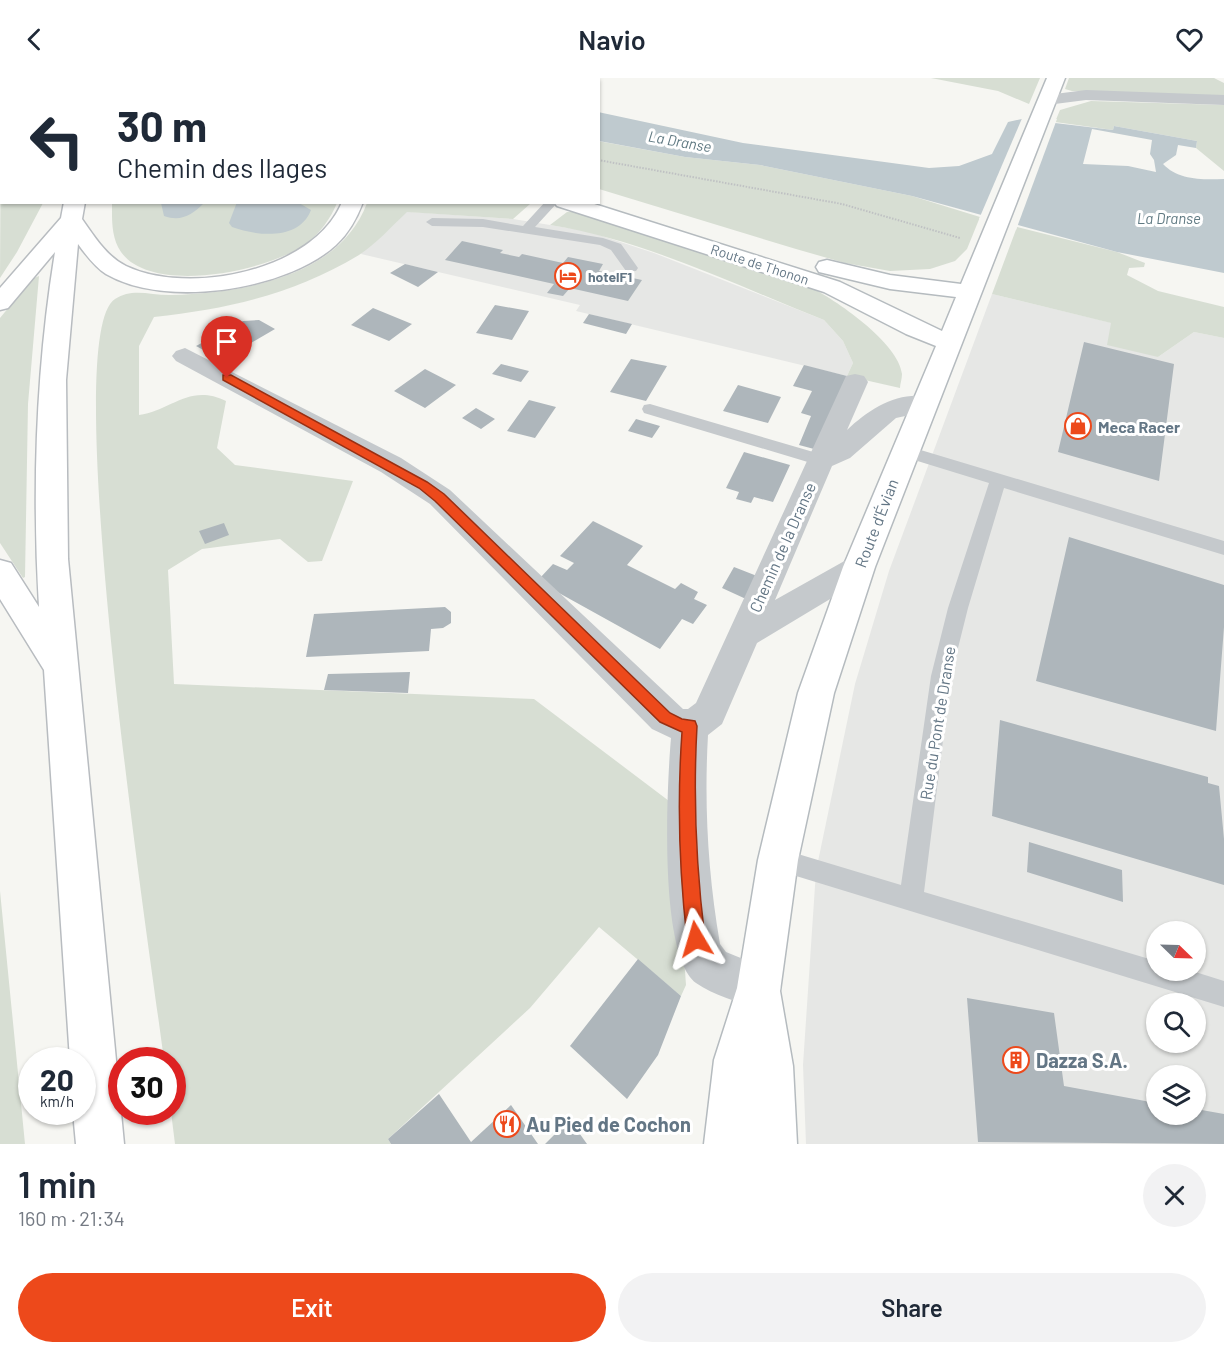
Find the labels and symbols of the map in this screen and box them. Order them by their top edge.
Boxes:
water label: La Dranse [647,127,713,155]
water label: La Dranse [1137,209,1201,227]
street label: Route de Thonon [709,240,811,288]
hotel icon: hotelF1 [553,261,583,291]
place label: hotelF1 [588,268,632,285]
pin [201,316,252,378]
shop icon: Meca Racer [1063,411,1093,441]
place label: Meca Racer [1098,417,1180,436]
street label: Route d'Évian [850,476,902,570]
street label: Chemin de la Dranse [745,479,819,615]
street label: Rue du Pont de Dranse [915,645,959,801]
position arrow [664,907,728,971]
north arrow [1146,921,1206,981]
building icon: Dazza S.A. [1001,1045,1031,1075]
speed limit sign: 30 [108,1047,186,1125]
place label: Dazza S.A. [1036,1048,1128,1072]
restaurant icon: Au Pied de Cochon [492,1109,522,1139]
place label: Au Pied de Cochon [526,1112,691,1136]

